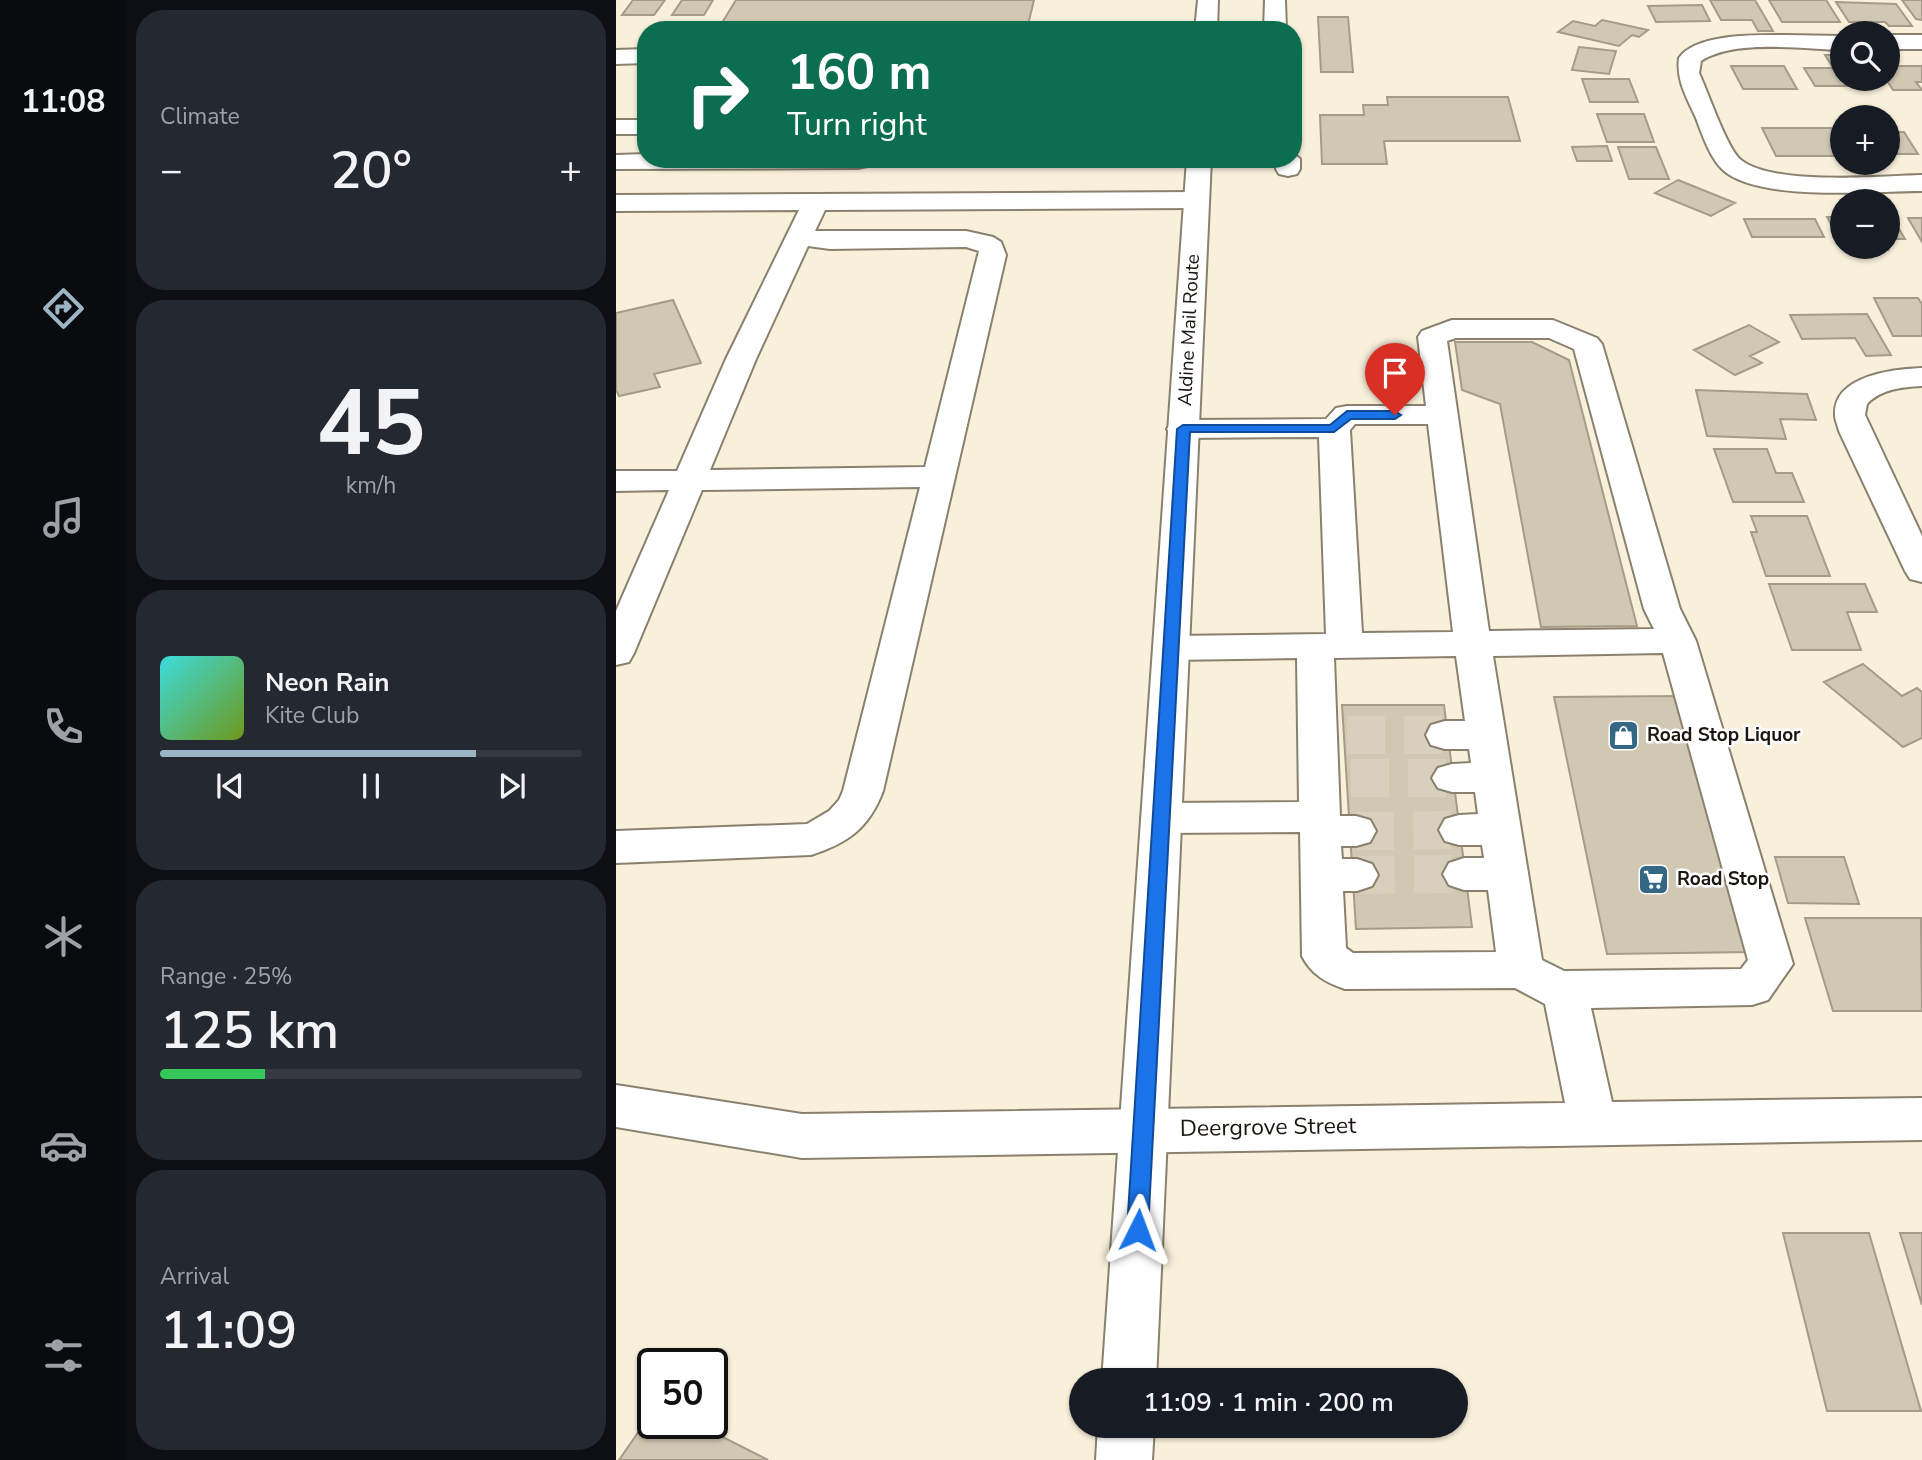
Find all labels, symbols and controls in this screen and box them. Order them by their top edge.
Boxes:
map controls [1830,21,1900,259]
button: search [1830,21,1900,91]
text: 160 m [787,39,931,106]
icon: right [672,49,763,140]
text: 11:08 [21,80,105,123]
text: Climate [160,101,240,132]
text: Turn right [787,103,927,146]
button: + [1830,105,1900,175]
text: 20° [330,135,412,206]
text: − [160,145,183,196]
text: + [559,145,582,196]
button: − [1830,189,1900,259]
street label: Aldine Mail Route [1172,253,1206,407]
icon: directions [39,284,88,333]
pin [1365,343,1425,415]
icon: arrive [1376,354,1414,392]
text: 45 [316,362,426,486]
text: km/h [346,470,396,501]
icon: music [39,493,88,542]
text: Neon Rain [265,665,390,700]
text: Kite Club [265,700,359,731]
icon: phone [39,702,88,751]
shop icon: Road Stop Liquor [1607,718,1641,752]
place label: Road Stop Liquor [1647,722,1801,748]
icon: previous [211,767,249,805]
icon: pause [352,767,390,805]
icon: next [493,767,531,805]
supermarket icon: Road Stop [1637,862,1671,896]
place label: Road Stop [1677,866,1769,892]
icon: climate [39,912,88,961]
text: Range · 25% [160,961,292,992]
text: 125 km [160,995,339,1066]
street label: Deergrove Street [1180,1110,1357,1144]
icon: car [39,1121,88,1170]
position arrow [1101,1193,1175,1267]
text: Arrival [160,1261,229,1292]
text: 11:09 [160,1295,297,1366]
icon: filters [39,1331,88,1380]
speed limit sign: 50 [637,1348,728,1439]
text: 11:09 · 1 min · 200 m [1143,1385,1394,1420]

